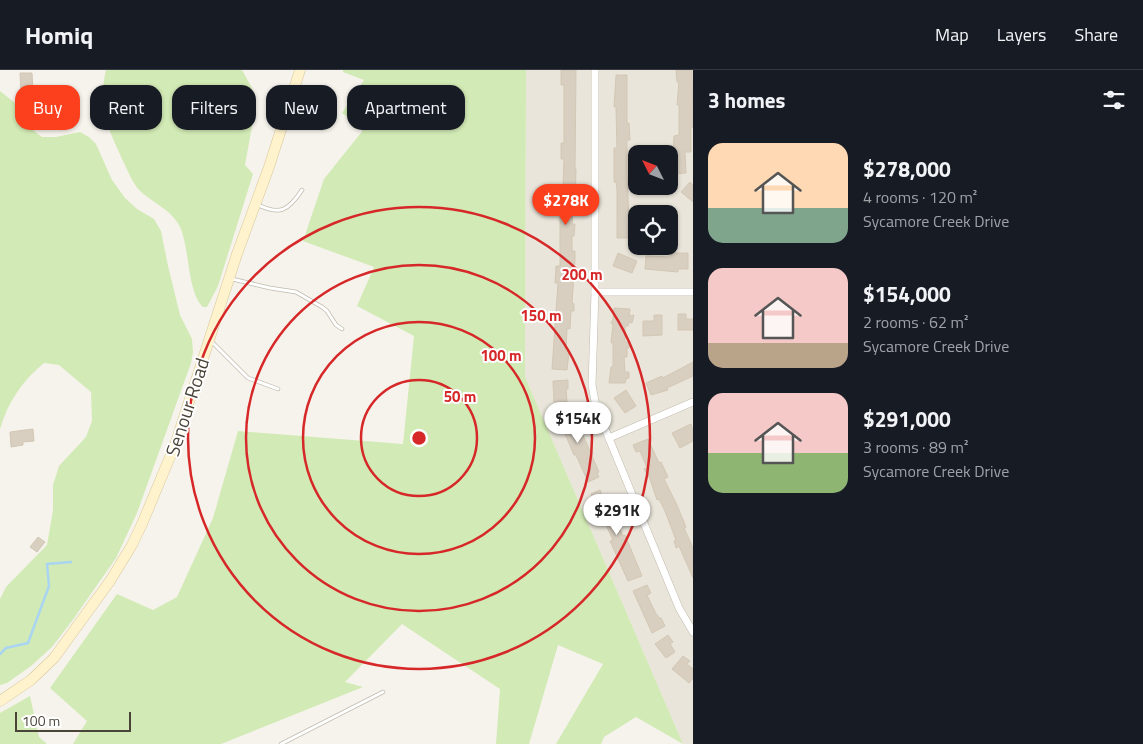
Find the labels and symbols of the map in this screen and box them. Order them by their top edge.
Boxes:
north arrow [628,145,678,195]
pin: $278K [531,184,601,226]
text: 200 m [561,263,603,286]
text: 150 m [520,304,562,327]
text: 100 m [480,344,522,367]
street label: Senour Road [157,354,216,460]
text: 50 m [444,385,476,408]
pin: $154K [543,402,613,444]
centre of rings [410,429,428,447]
pin: $291K [582,494,652,536]
scale bar [15,709,131,732]

